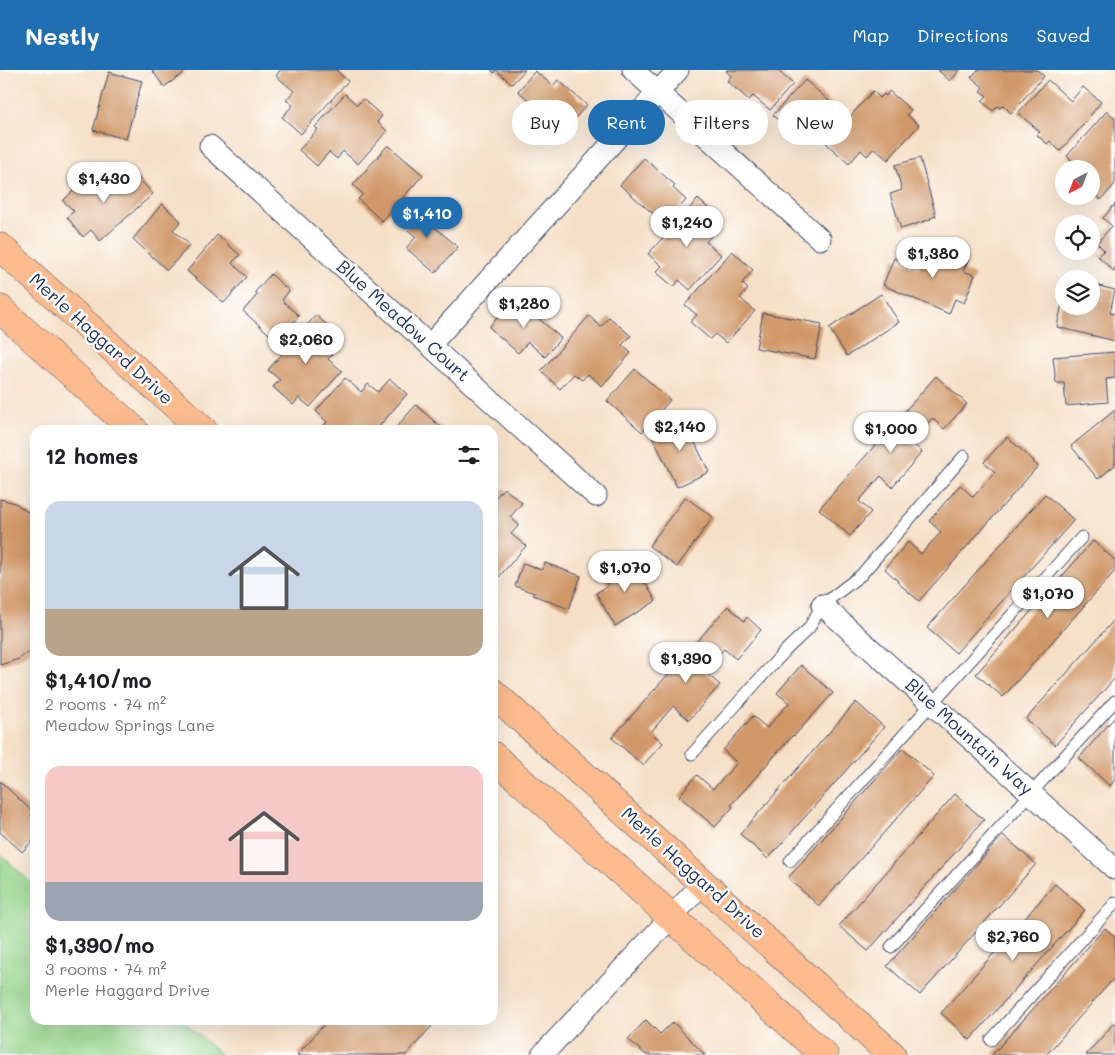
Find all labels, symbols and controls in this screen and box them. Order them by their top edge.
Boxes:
text: Nestly [25,20,100,51]
text: Map [852,23,889,47]
text: Directions [917,23,1009,47]
text: Saved [1037,23,1090,47]
chip: Buy [512,100,578,145]
chip: Rent [588,100,665,145]
chip: Filters [675,100,768,145]
chip: New [778,100,852,145]
north arrow [1055,160,1100,205]
map controls [1055,160,1100,315]
pin: $1,430 [63,162,145,204]
text: $1,430 [78,167,130,188]
pin: $1,410 [386,196,468,239]
text: $1,410 [402,202,452,223]
pin: $1,240 [646,206,728,248]
text: $1,240 [661,211,713,232]
button: locate [1055,215,1100,260]
pin: $1,380 [892,236,974,279]
text: $1,380 [907,242,959,263]
street label: Blue Meadow Court [332,254,475,386]
street label: Merle Haggard Drive [25,267,179,409]
button: layers [1055,270,1100,315]
pin: $1,280 [483,286,565,329]
text: $1,280 [498,292,550,313]
pin: $2,060 [265,322,347,365]
text: $2,060 [279,328,333,349]
pin: $2,140 [639,410,721,452]
pin: $1,000 [850,412,932,454]
text: $2,140 [654,415,706,436]
text: $1,000 [865,417,917,438]
icon: filters [455,441,483,469]
text: 12 homes [45,442,138,469]
icon: home [219,533,309,623]
pin: $1,070 [584,550,666,593]
text: $1,070 [599,556,651,577]
pin: $1,070 [1007,576,1089,619]
text: $1,070 [1022,582,1074,603]
pin: $1,390 [645,642,727,684]
text: $1,390 [660,647,712,668]
text: $1,410/mo [45,666,152,693]
street label: Blue Mountain Way [901,672,1039,800]
text: 2 rooms · 74 m² [45,693,166,714]
text: Meadow Springs Lane [45,714,215,735]
icon: home [219,798,309,888]
street label: Merle Haggard Drive [617,801,771,943]
pin: $2,760 [972,920,1054,962]
text: $2,760 [987,925,1039,946]
text: $1,390/mo [45,931,154,958]
text: 3 rooms · 74 m² [45,958,166,979]
text: Merle Haggard Drive [45,979,210,1000]

